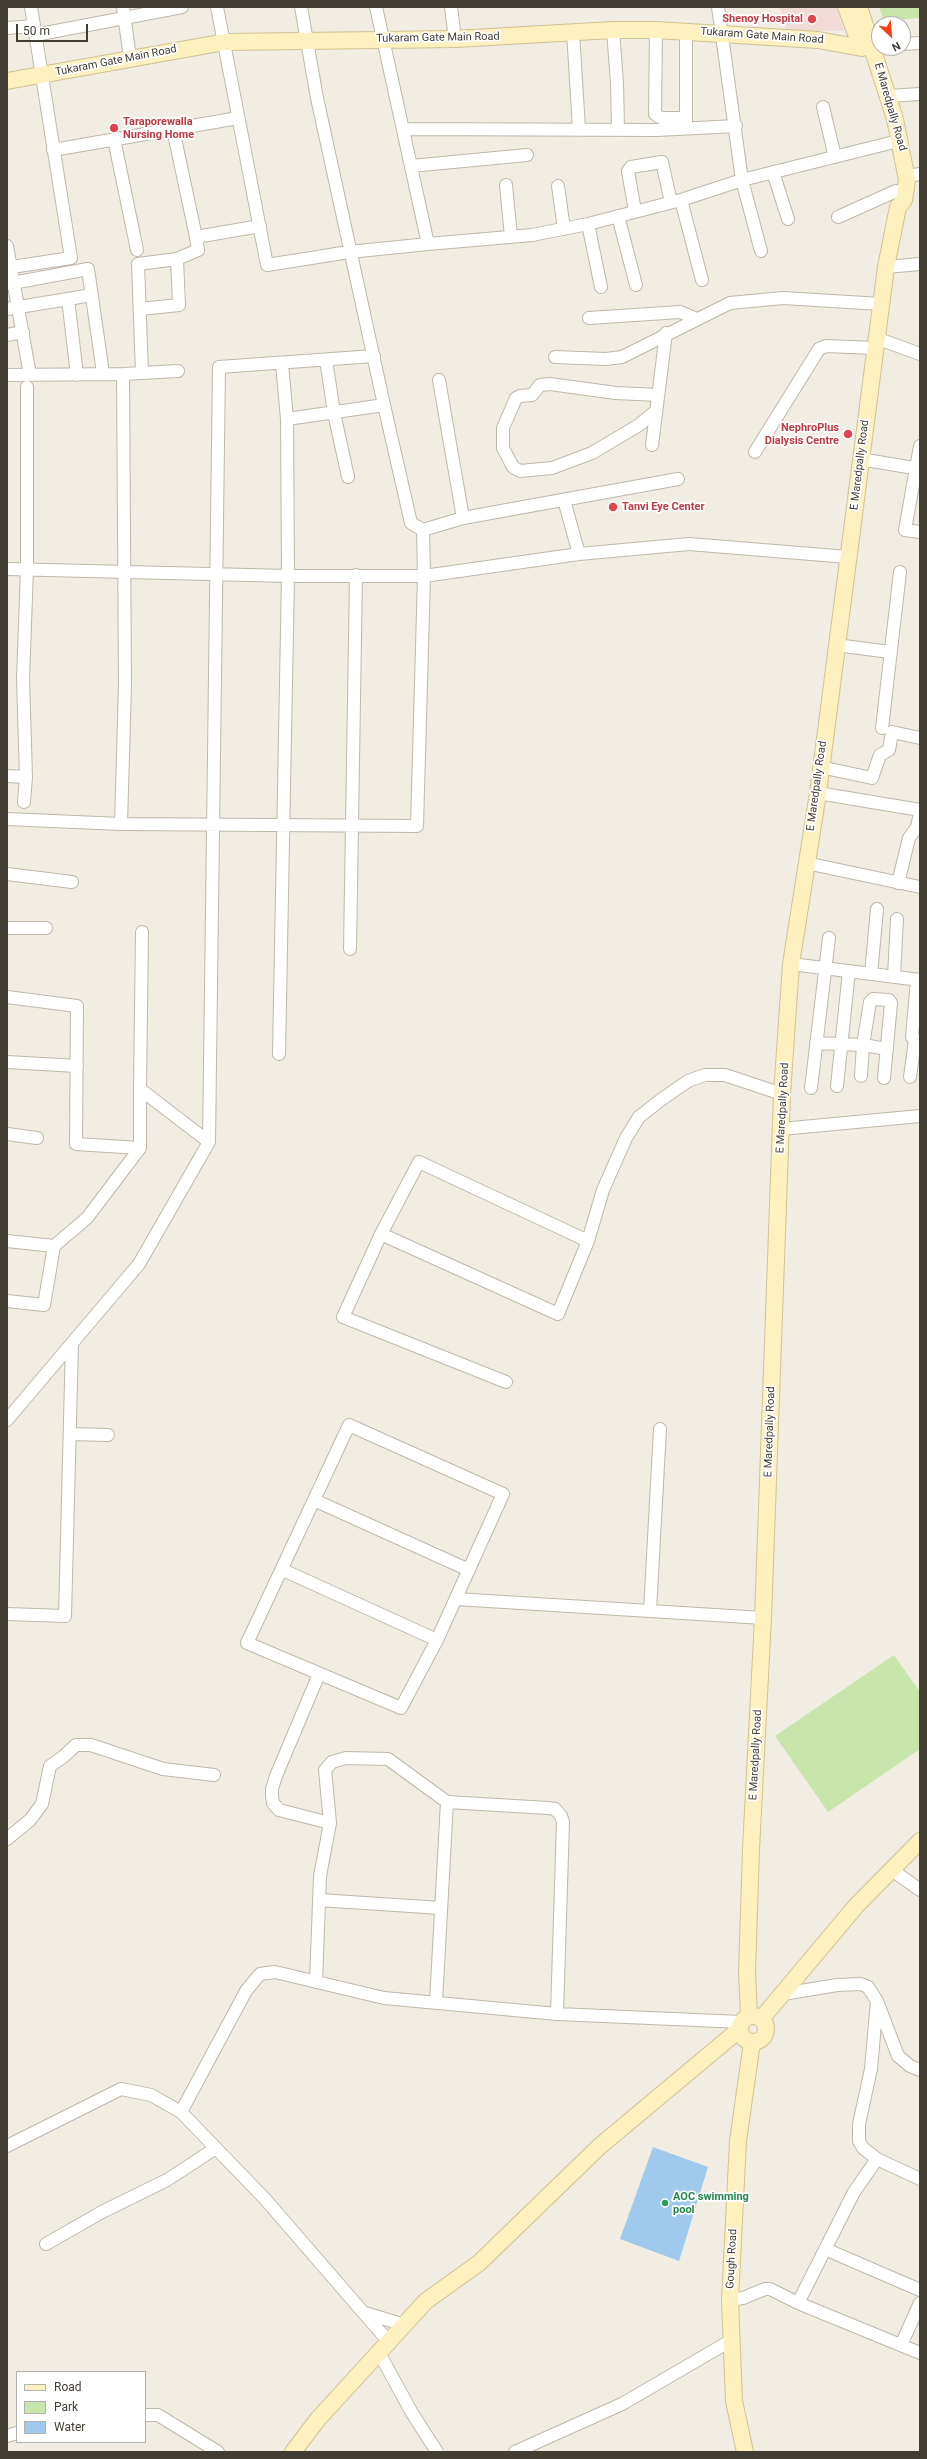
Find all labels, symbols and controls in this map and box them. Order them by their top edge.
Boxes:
place label: Shenoy Hospital [722,12,803,26]
marker: Shenoy Hospital [806,13,818,25]
scale bar [18,16,90,42]
north arrow [871,16,911,56]
text: 50 m [23,24,50,38]
street label: Tukaram Gate Main Road [700,25,824,47]
street label: Tukaram Gate Main Road [376,30,500,46]
text: N [890,39,902,54]
street label: Tukaram Gate Main Road [54,43,178,79]
street label: E Maredpally Road [871,61,909,153]
place label: Taraporewalla Nursing Home [123,115,194,141]
marker: Taraporewalla Nursing Home [108,122,120,134]
street label: E Maredpally Road [848,419,872,511]
place label: NephroPlus Dialysis Centre [765,421,839,447]
marker: NephroPlus Dialysis Centre [842,428,854,440]
place label: Tanvi Eye Center [622,500,704,514]
marker: Tanvi Eye Center [607,501,619,513]
street label: E Maredpally Road [804,740,830,832]
street label: E Maredpally Road [774,1062,792,1154]
street label: E Maredpally Road [762,1386,778,1478]
street label: E Maredpally Road [747,1709,765,1801]
place label: AOC swimming pool [673,2190,749,2216]
marker: AOC swimming pool [660,2198,670,2208]
street label: Gough Road [724,2229,740,2289]
legend [16,2371,146,2443]
text: Road [54,2380,82,2394]
text: Park [54,2400,78,2414]
text: Water [54,2420,85,2434]

